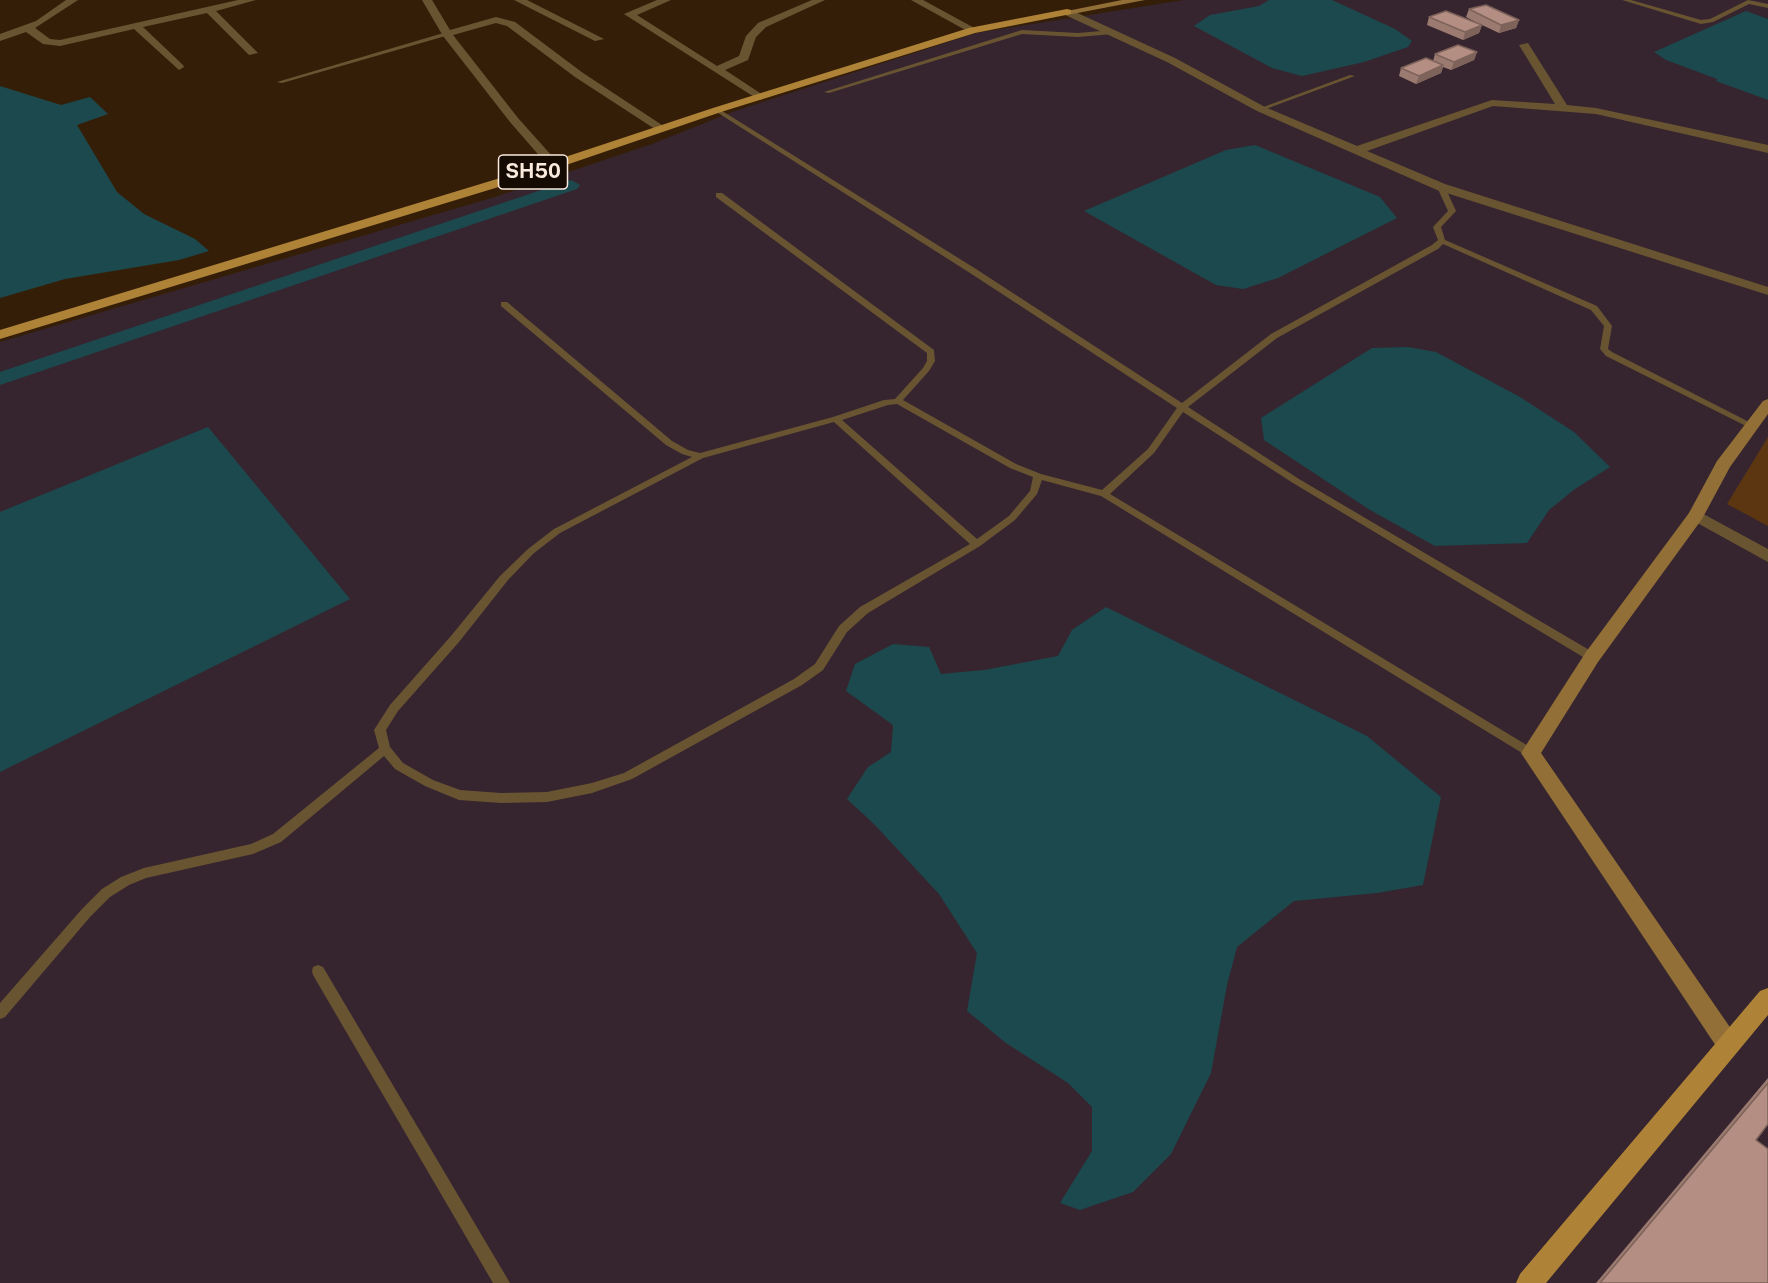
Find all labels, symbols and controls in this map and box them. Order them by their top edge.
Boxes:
road number: SH50 [498,155,568,189]

